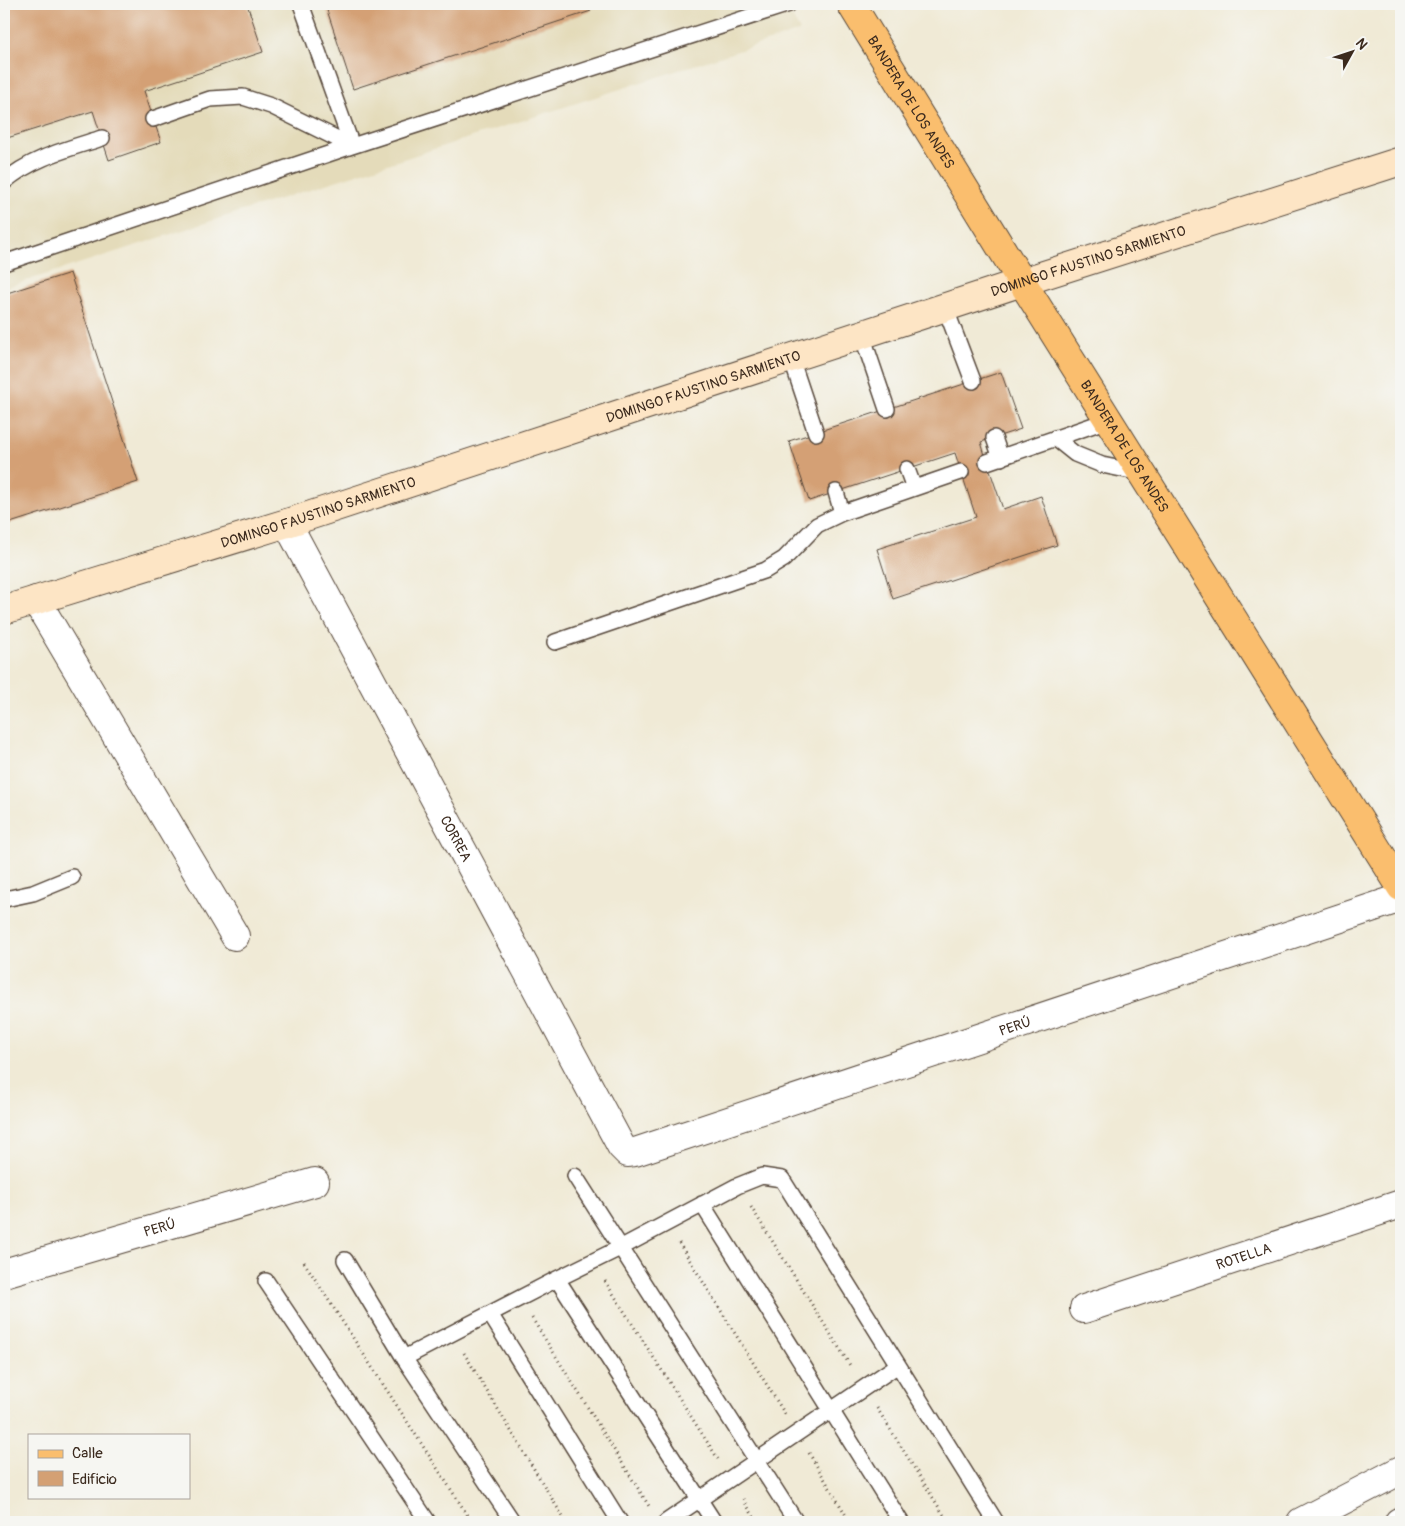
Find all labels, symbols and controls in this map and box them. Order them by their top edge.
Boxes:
north arrow [1328,28,1378,78]
street label: BANDERA DE LOS ANDES [864,32,959,171]
text: N [1352,35,1371,53]
street label: DOMINGO FAUSTINO SARMIENTO [989,222,1188,300]
street label: DOMINGO FAUSTINO SARMIENTO [604,347,803,426]
street label: BANDERA DE LOS ANDES [1077,377,1173,515]
street label: DOMINGO FAUSTINO SARMIENTO [219,473,418,551]
street label: CORREA [437,813,475,864]
street label: PERÚ [997,1013,1033,1039]
street label: PERÚ [142,1215,177,1240]
street label: ROTELLA [1214,1239,1273,1273]
legend [28,1434,190,1498]
text: Calle [72,1444,103,1463]
text: Edificio [72,1470,117,1489]

